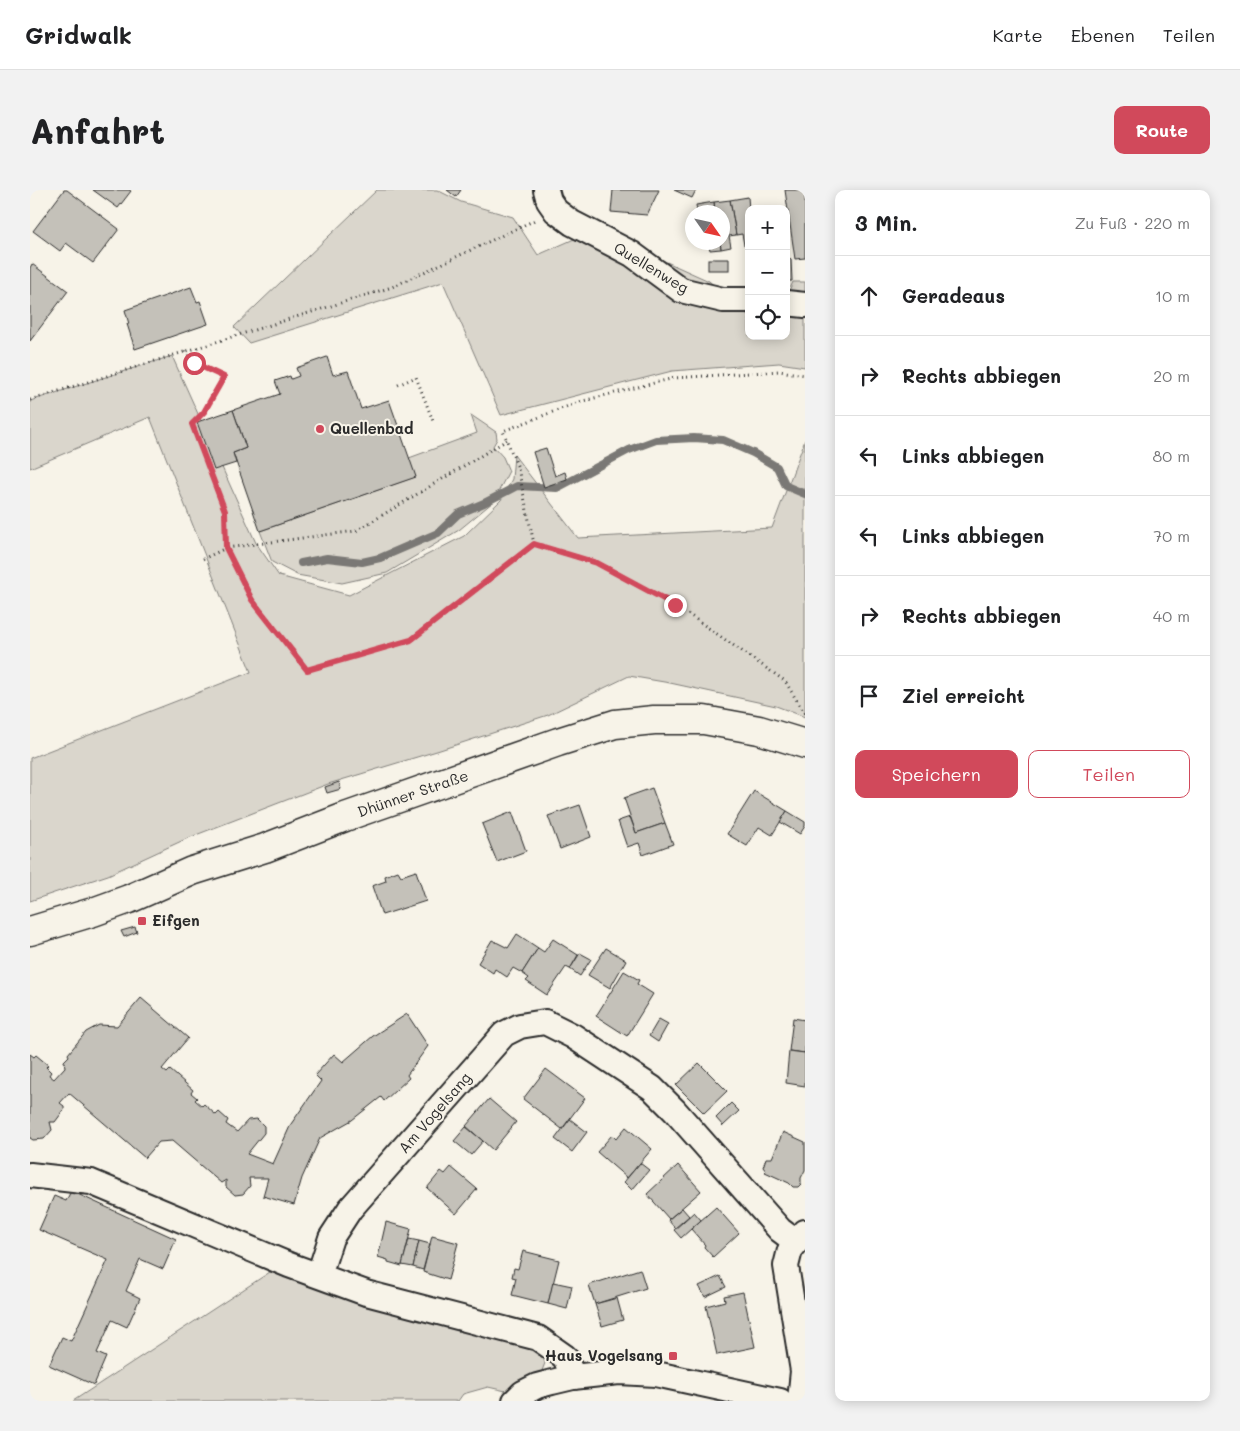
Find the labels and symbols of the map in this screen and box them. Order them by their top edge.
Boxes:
north arrow [685,205,730,250]
street label: Quellenweg [610,237,693,297]
route start [183,352,206,375]
place label: Quellenbad [330,418,414,438]
marker: Quellenbad [314,423,326,435]
route end [664,594,687,617]
street label: Dhünner Straße [355,765,471,821]
place label: Eifgen [152,910,200,930]
marker: Eifgen [136,915,148,927]
street label: Am Vogelsang [394,1067,475,1157]
place label: Haus Vogelsang [545,1345,663,1365]
marker: Haus Vogelsang [667,1350,679,1362]

